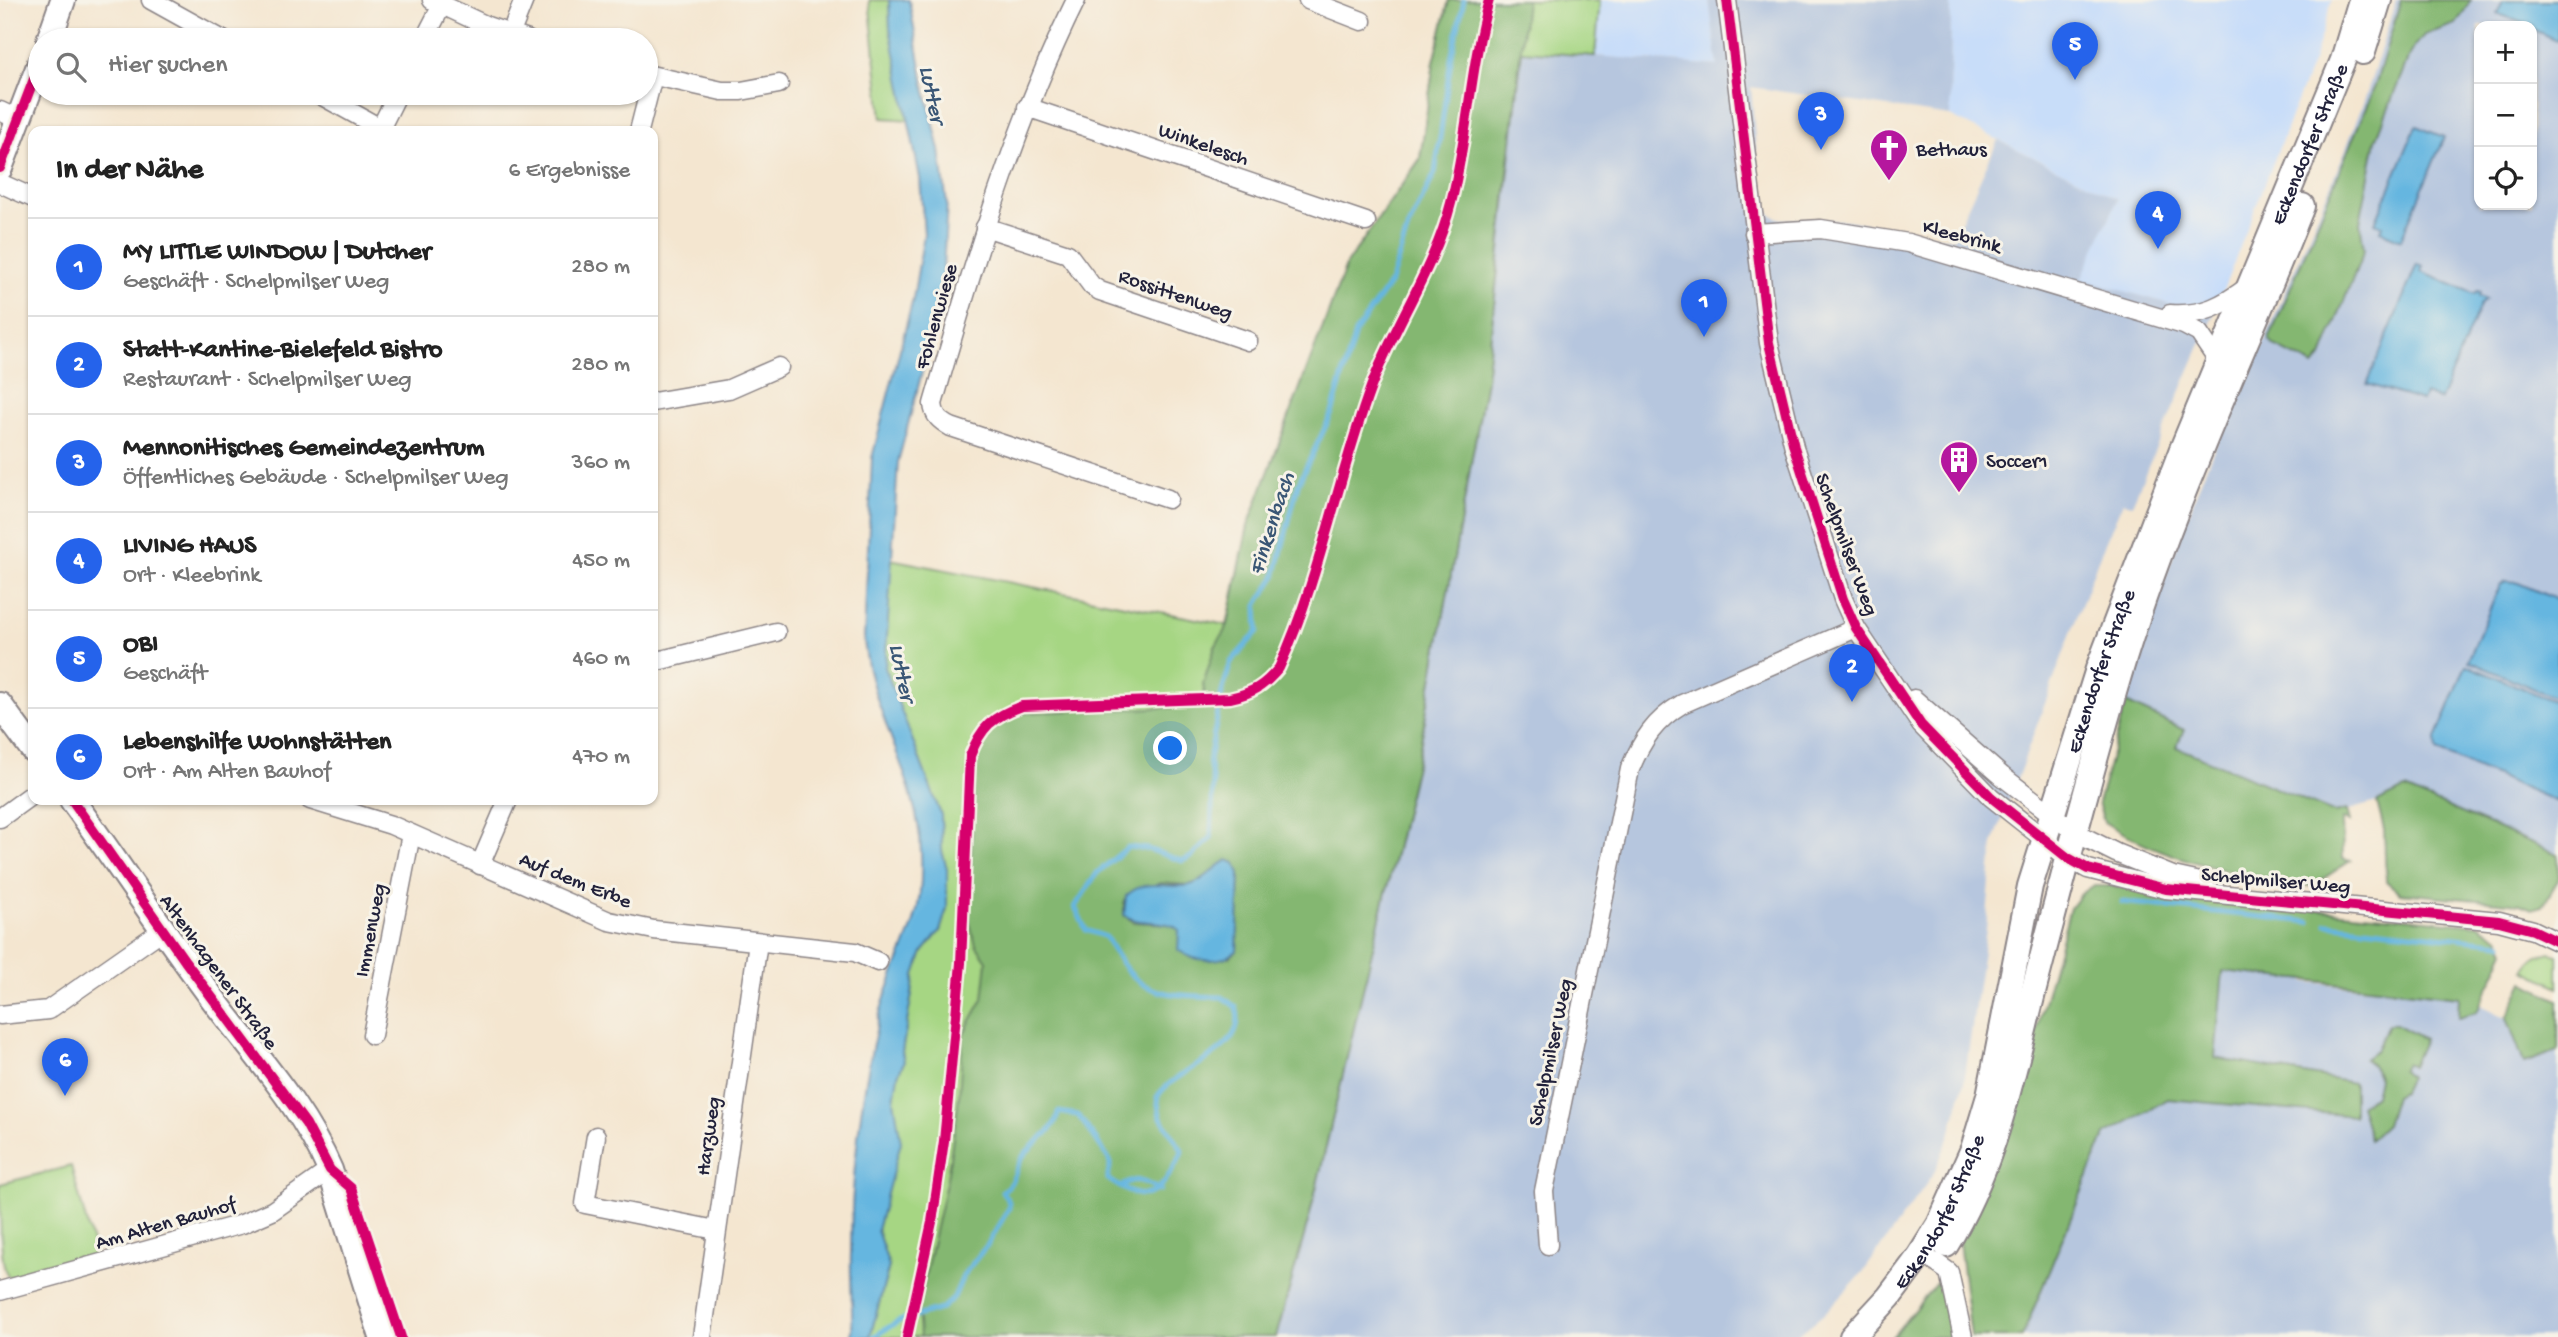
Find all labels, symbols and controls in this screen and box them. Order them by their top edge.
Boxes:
map controls [2474,21,2537,210]
button: + [2474,21,2537,84]
pin: 5 [2052,22,2098,80]
search box [28,28,658,105]
icon: search [52,48,90,86]
text: Hier suchen [108,51,228,82]
street label: Eckendorfer Straße [2267,60,2356,229]
water label: Lutter [911,64,951,131]
button: − [2474,84,2537,147]
pin: 3 [1798,92,1844,150]
street label: Winkelesch [1154,119,1251,173]
church icon: Bethaus [1868,127,1910,182]
place label: Bethaus [1915,139,1988,164]
button: locate [2474,147,2537,210]
text: In der Nähe [56,154,203,189]
text: 6 Ergebnisse [509,158,630,185]
pin: 4 [2135,191,2181,249]
street label: Kleebrink [1919,216,2006,262]
text: MY LITTLE WINDOW | Dutcher [123,238,431,269]
text: 1 [74,254,84,281]
text: 280 m [571,254,630,281]
street label: Fohlenwiese [911,260,966,374]
street label: Rossittenweg [1115,265,1235,328]
text: Geschäft · Schelpmilser Weg [123,269,389,296]
pin: 1 [1681,279,1727,337]
text: Statt-Kantine-Bielefeld Bistro [123,336,443,367]
text: 2 [73,352,85,379]
text: 280 m [571,352,630,379]
text: Restaurant · Schelpmilser Weg [123,367,412,394]
text: Mennonitisches Gemeindezentrum [123,434,484,465]
building icon: Soccer1 [1938,439,1980,494]
text: 3 [73,450,85,477]
text: 360 m [572,450,630,477]
place label: Soccer1 [1986,451,2048,476]
text: Öffentliches Gebäude · Schelpmilser Weg [123,465,509,492]
water label: Finkenbach [1244,469,1303,579]
street label: Schelpmilser Weg [1807,471,1882,620]
text: LIVING HAUS [123,532,256,563]
text: 4 [74,548,84,575]
text: 450 m [572,548,630,575]
text: Ort · Kleebrink [123,563,260,590]
street label: Eckendorfer Straße [2063,586,2144,757]
text: OBI [123,630,158,661]
water label: Lutter [881,642,921,709]
pin: 2 [1829,644,1875,702]
text: 5 [73,646,85,673]
text: 460 m [573,646,630,673]
text: Geschäft [123,661,207,688]
text: Lebenshilfe Wohnstätten [123,728,391,759]
your location [1153,731,1187,765]
text: 6 [73,744,85,771]
text: 470 m [572,744,630,771]
text: Ort · Am Alten Bauhof [123,759,331,786]
street label: Auf dem Erbe [515,848,636,917]
street label: Schelpmilser Weg [2200,864,2351,901]
street label: Immenweg [351,882,394,980]
street label: Altenhagener Straße [152,890,283,1057]
street label: Schelpmilser Weg [1525,977,1580,1129]
pin: 6 [42,1038,88,1096]
street label: Harzweg [693,1095,728,1178]
street label: Eckendorfer Straße [1890,1131,1993,1296]
street label: Am Alten Bauhof [93,1193,240,1257]

